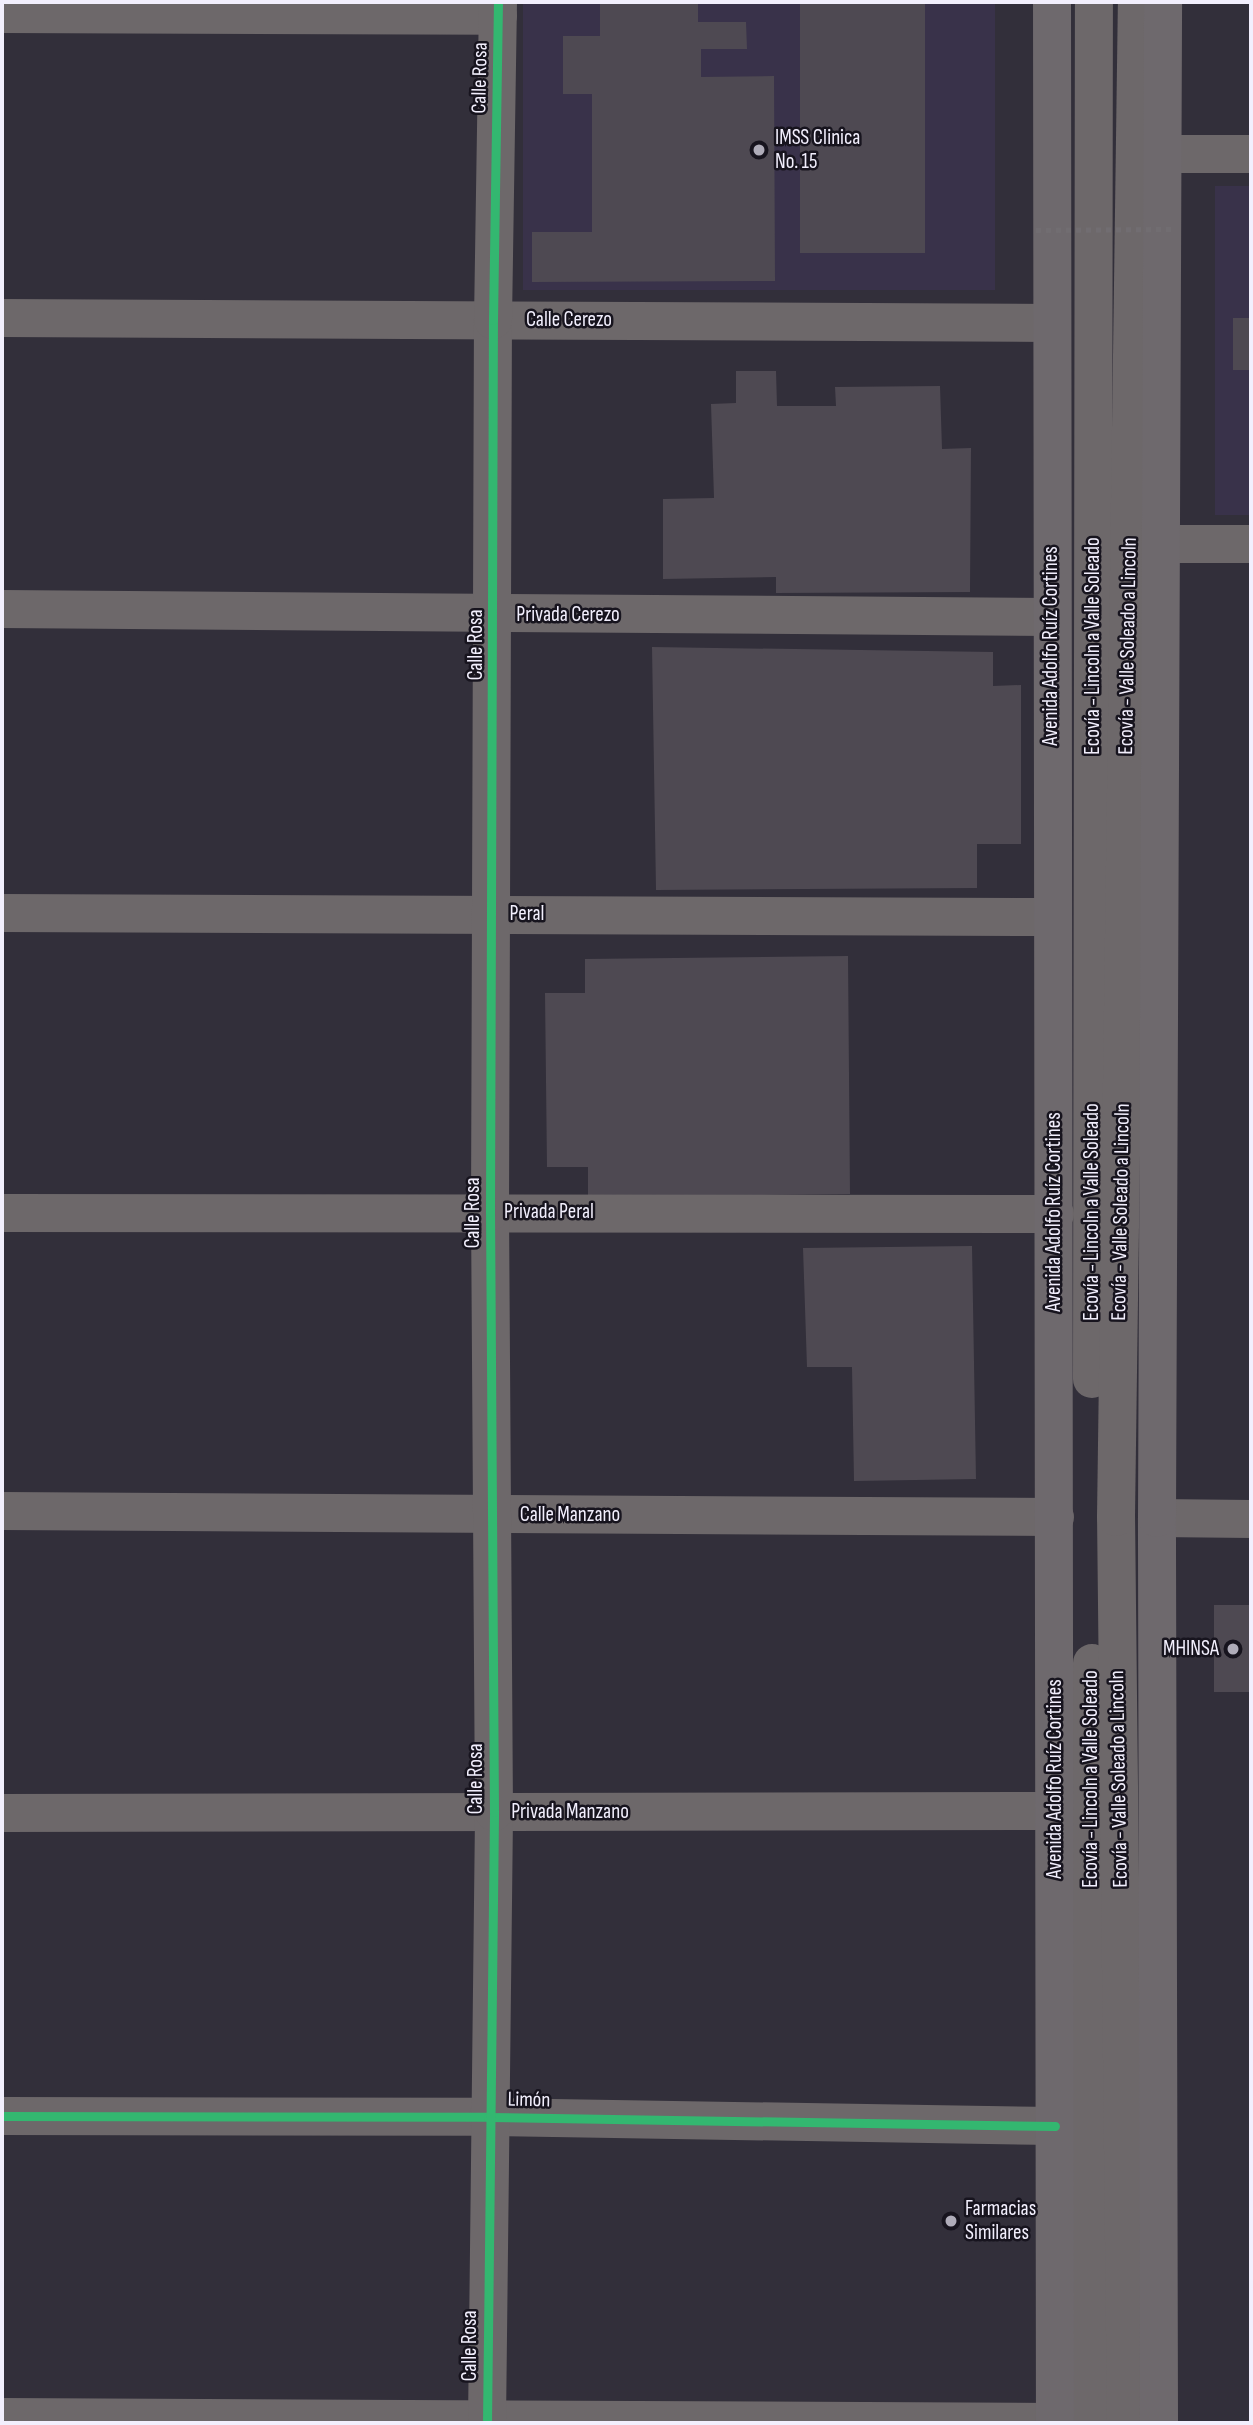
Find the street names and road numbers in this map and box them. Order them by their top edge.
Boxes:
street label: Calle Rosa [467,42,493,114]
street label: Calle Cerezo [526,307,612,333]
street label: Ecovía - Lincoln a Valle Soleado [1080,537,1106,755]
street label: Ecovía - Valle Soleado a Lincoln [1114,537,1142,755]
street label: Avenida Adolfo Ruíz Cortines [1038,546,1064,746]
street label: Privada Cerezo [516,602,620,628]
street label: Calle Rosa [463,609,489,681]
street label: Peral [510,901,544,927]
street label: Ecovía - Lincoln a Valle Soleado [1079,1103,1105,1321]
street label: Ecovía - Valle Soleado a Lincoln [1107,1103,1135,1321]
street label: Avenida Adolfo Ruíz Cortines [1041,1112,1067,1312]
street label: Calle Rosa [460,1177,486,1249]
street label: Privada Peral [504,1199,594,1225]
street label: Calle Manzano [520,1502,620,1528]
street label: Ecovía - Lincoln a Valle Soleado [1078,1670,1104,1888]
street label: Ecovía - Valle Soleado a Lincoln [1105,1670,1133,1888]
street label: Avenida Adolfo Ruíz Cortines [1042,1679,1068,1879]
street label: Calle Rosa [463,1743,489,1815]
street label: Privada Manzano [511,1799,629,1825]
street label: Limón [507,2087,551,2113]
street label: Calle Rosa [457,2310,483,2382]

